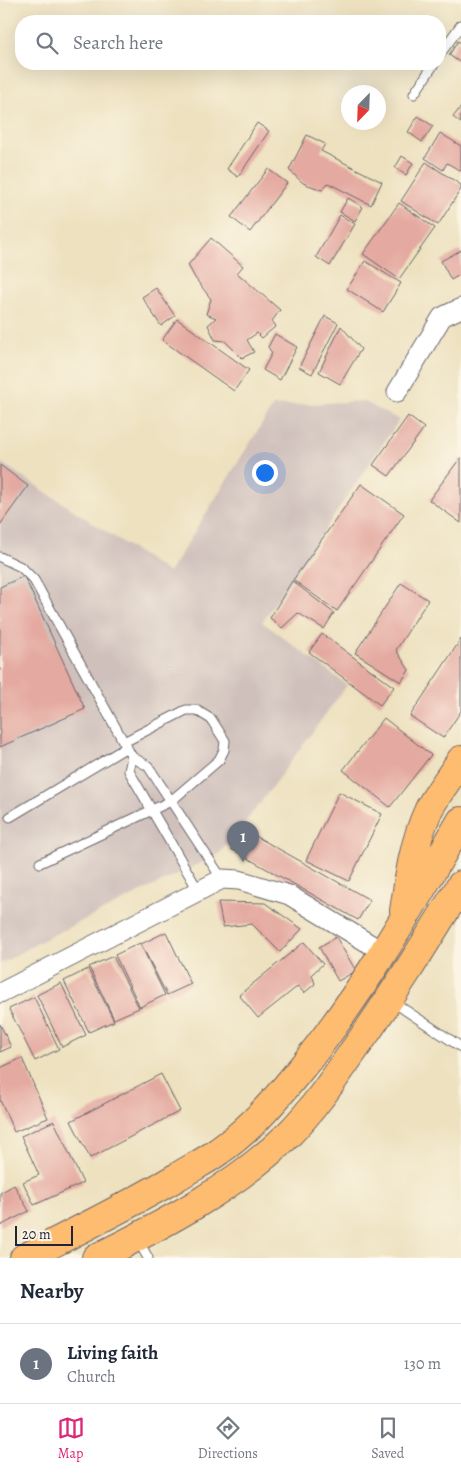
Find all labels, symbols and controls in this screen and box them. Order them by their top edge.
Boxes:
search box [15,15,446,70]
icon: search [33,29,61,57]
text: Search here [73,30,163,56]
north arrow [341,85,386,130]
your location [252,460,278,486]
pin: 1 [227,821,259,862]
scale bar [15,1223,72,1246]
text: 20 m [22,1225,51,1244]
text: Nearby [20,1277,83,1305]
text: Living faith [67,1340,158,1366]
text: 1 [33,1353,39,1375]
text: 130 m [404,1353,441,1375]
text: Church [67,1366,116,1388]
tab: Map [57,1414,85,1463]
tab: Directions [198,1414,258,1463]
tab: Saved [371,1414,404,1463]

